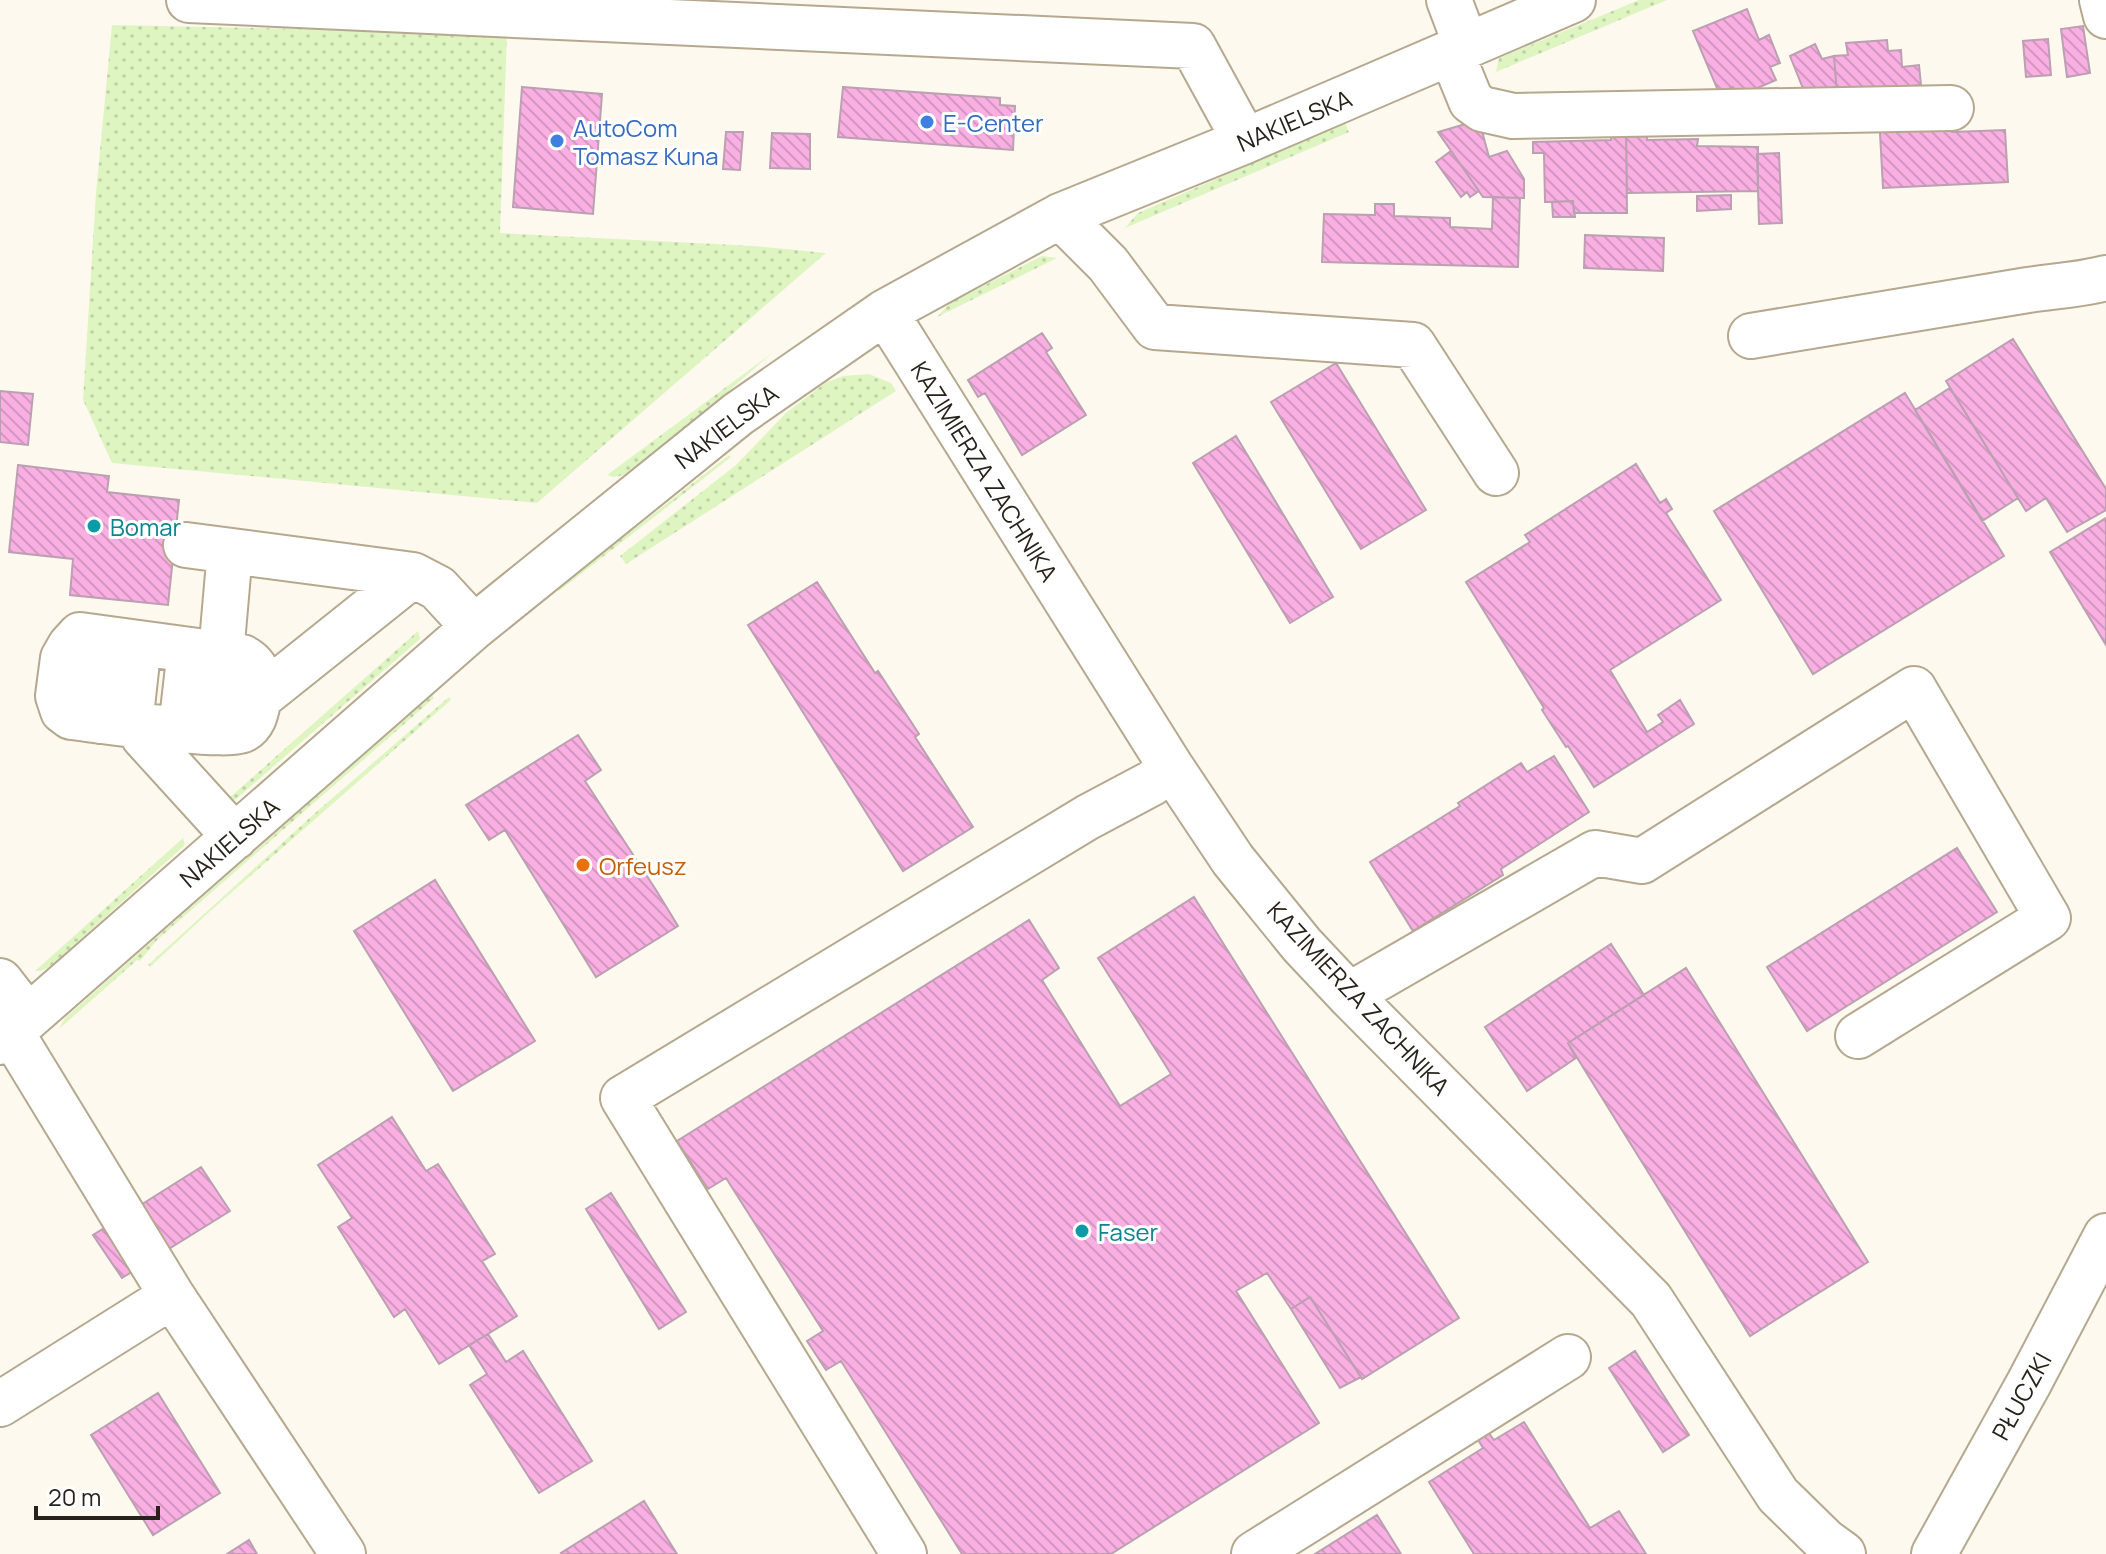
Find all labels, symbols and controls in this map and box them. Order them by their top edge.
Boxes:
street label: NAKIELSKA [1232,81,1356,159]
place label: E-Center [943,106,1044,139]
place label: AutoCom Tomasz Kuna [573,111,719,172]
marker: E-Center [918,113,936,131]
marker: AutoCom Tomasz Kuna [548,132,566,150]
street label: KAZIMIERZA ZACHNIKA [904,355,1066,587]
street label: NAKIELSKA [667,376,785,476]
place label: Bomar [110,510,182,543]
marker: Bomar [85,517,103,535]
street label: NAKIELSKA [172,790,286,894]
place label: Orfeusz [599,849,687,882]
marker: Orfeusz [574,856,592,874]
street label: KAZIMIERZA ZACHNIKA [1260,894,1458,1102]
place label: Faser [1098,1215,1159,1248]
marker: Faser [1073,1222,1091,1240]
street label: PŁUCZKI [1983,1346,2059,1446]
scale bar [36,1470,158,1520]
text: 20 m [48,1480,101,1513]

